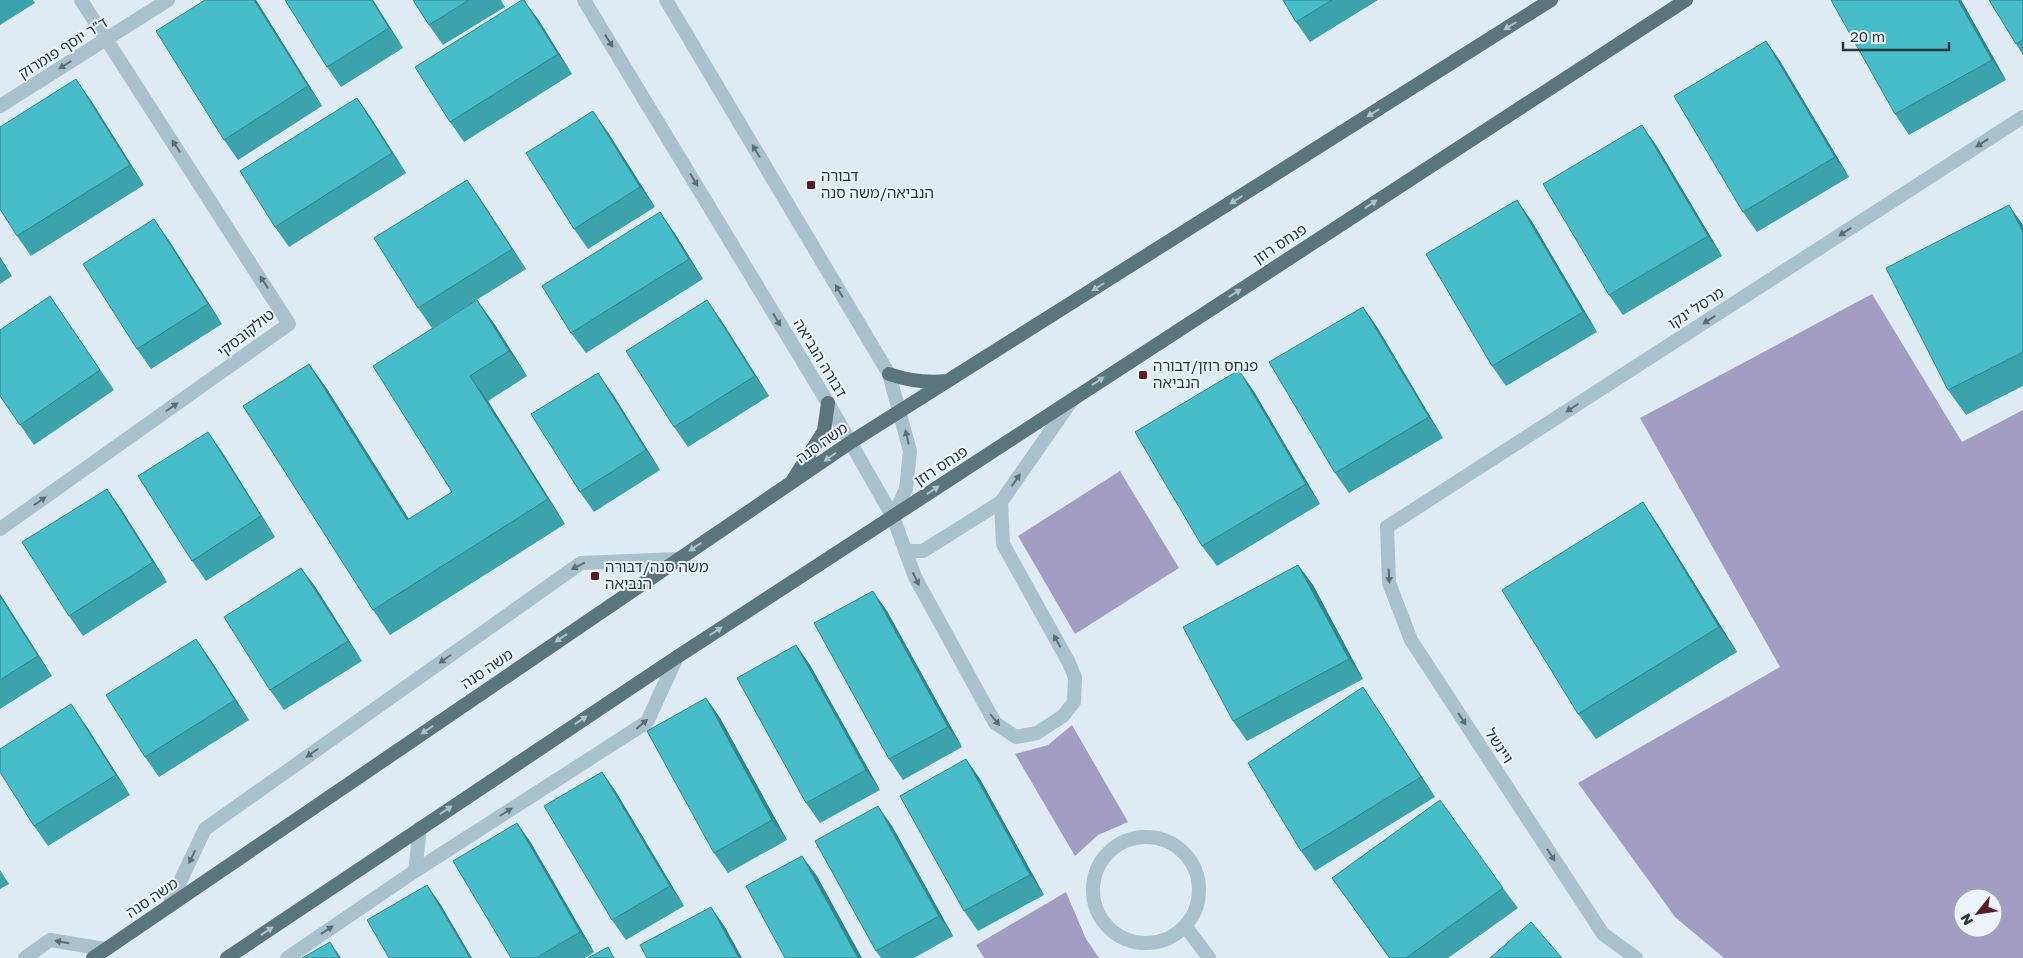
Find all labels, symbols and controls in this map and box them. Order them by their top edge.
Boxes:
street label: ד"ר יוסף פומרוק [15,13,110,82]
scale bar [1843,20,1949,52]
one-way arrow [1504,21,1517,31]
text: 20 m [1850,27,1885,45]
one-way arrow [605,35,614,48]
one-way arrow [59,60,72,70]
one-way arrow [1366,108,1380,118]
one-way arrow [171,139,180,153]
one-way arrow [1975,139,1989,148]
one-way arrow [752,144,761,157]
place label: דבורה הנביאה/משה סנה [821,166,934,201]
one-way arrow [689,174,698,187]
marker: דבורה הנביאה/משה סנה [805,179,817,191]
one-way arrow [1229,195,1242,205]
one-way arrow [1364,200,1378,209]
street label: פנחס רוזן [1249,219,1310,267]
one-way arrow [1839,227,1852,236]
one-way arrow [259,276,269,289]
one-way arrow [1092,282,1105,291]
street label: מרסל ינקו [1664,282,1727,332]
one-way arrow [835,284,844,297]
one-way arrow [1228,288,1241,298]
street label: טולקובסקי [213,304,277,360]
one-way arrow [773,313,782,326]
street label: דבורה הנביאה [790,315,851,400]
one-way arrow [1702,315,1716,324]
place label: פנחס רוזן/דבורה הנביאה [1153,356,1258,391]
marker: פנחס רוזן/דבורה הנביאה [1137,369,1149,381]
one-way arrow [1092,377,1105,386]
one-way arrow [165,402,179,412]
one-way arrow [1566,403,1579,413]
street label: משה סנה [792,418,851,466]
one-way arrow [903,429,911,444]
street label: פנחס רוזן [910,441,971,489]
one-way arrow [824,452,837,462]
one-way arrow [1011,473,1021,487]
one-way arrow [927,485,940,495]
one-way arrow [33,496,47,506]
one-way arrow [689,543,702,552]
place label: משה סנה/דבורה הנביאה [605,557,709,592]
one-way arrow [570,562,585,570]
one-way arrow [1386,568,1394,584]
marker: משה סנה/דבורה הנביאה [589,570,601,582]
one-way arrow [912,572,920,586]
one-way arrow [710,626,723,636]
one-way arrow [554,634,568,643]
one-way arrow [1053,634,1061,649]
street label: משה סנה [457,644,516,692]
one-way arrow [438,654,452,664]
one-way arrow [1457,712,1467,726]
one-way arrow [990,714,1001,727]
one-way arrow [574,716,588,725]
one-way arrow [636,718,648,730]
one-way arrow [420,725,433,735]
street label: ויינשל [1482,725,1518,766]
one-way arrow [306,748,319,758]
one-way arrow [439,806,452,815]
one-way arrow [500,808,513,817]
one-way arrow [1546,848,1556,862]
one-way arrow [188,850,196,864]
street label: משה סנה [122,873,181,921]
north arrow [1953,888,2003,938]
text: N [1956,911,1976,929]
one-way arrow [261,926,274,936]
one-way arrow [320,926,334,935]
one-way arrow [54,937,70,945]

